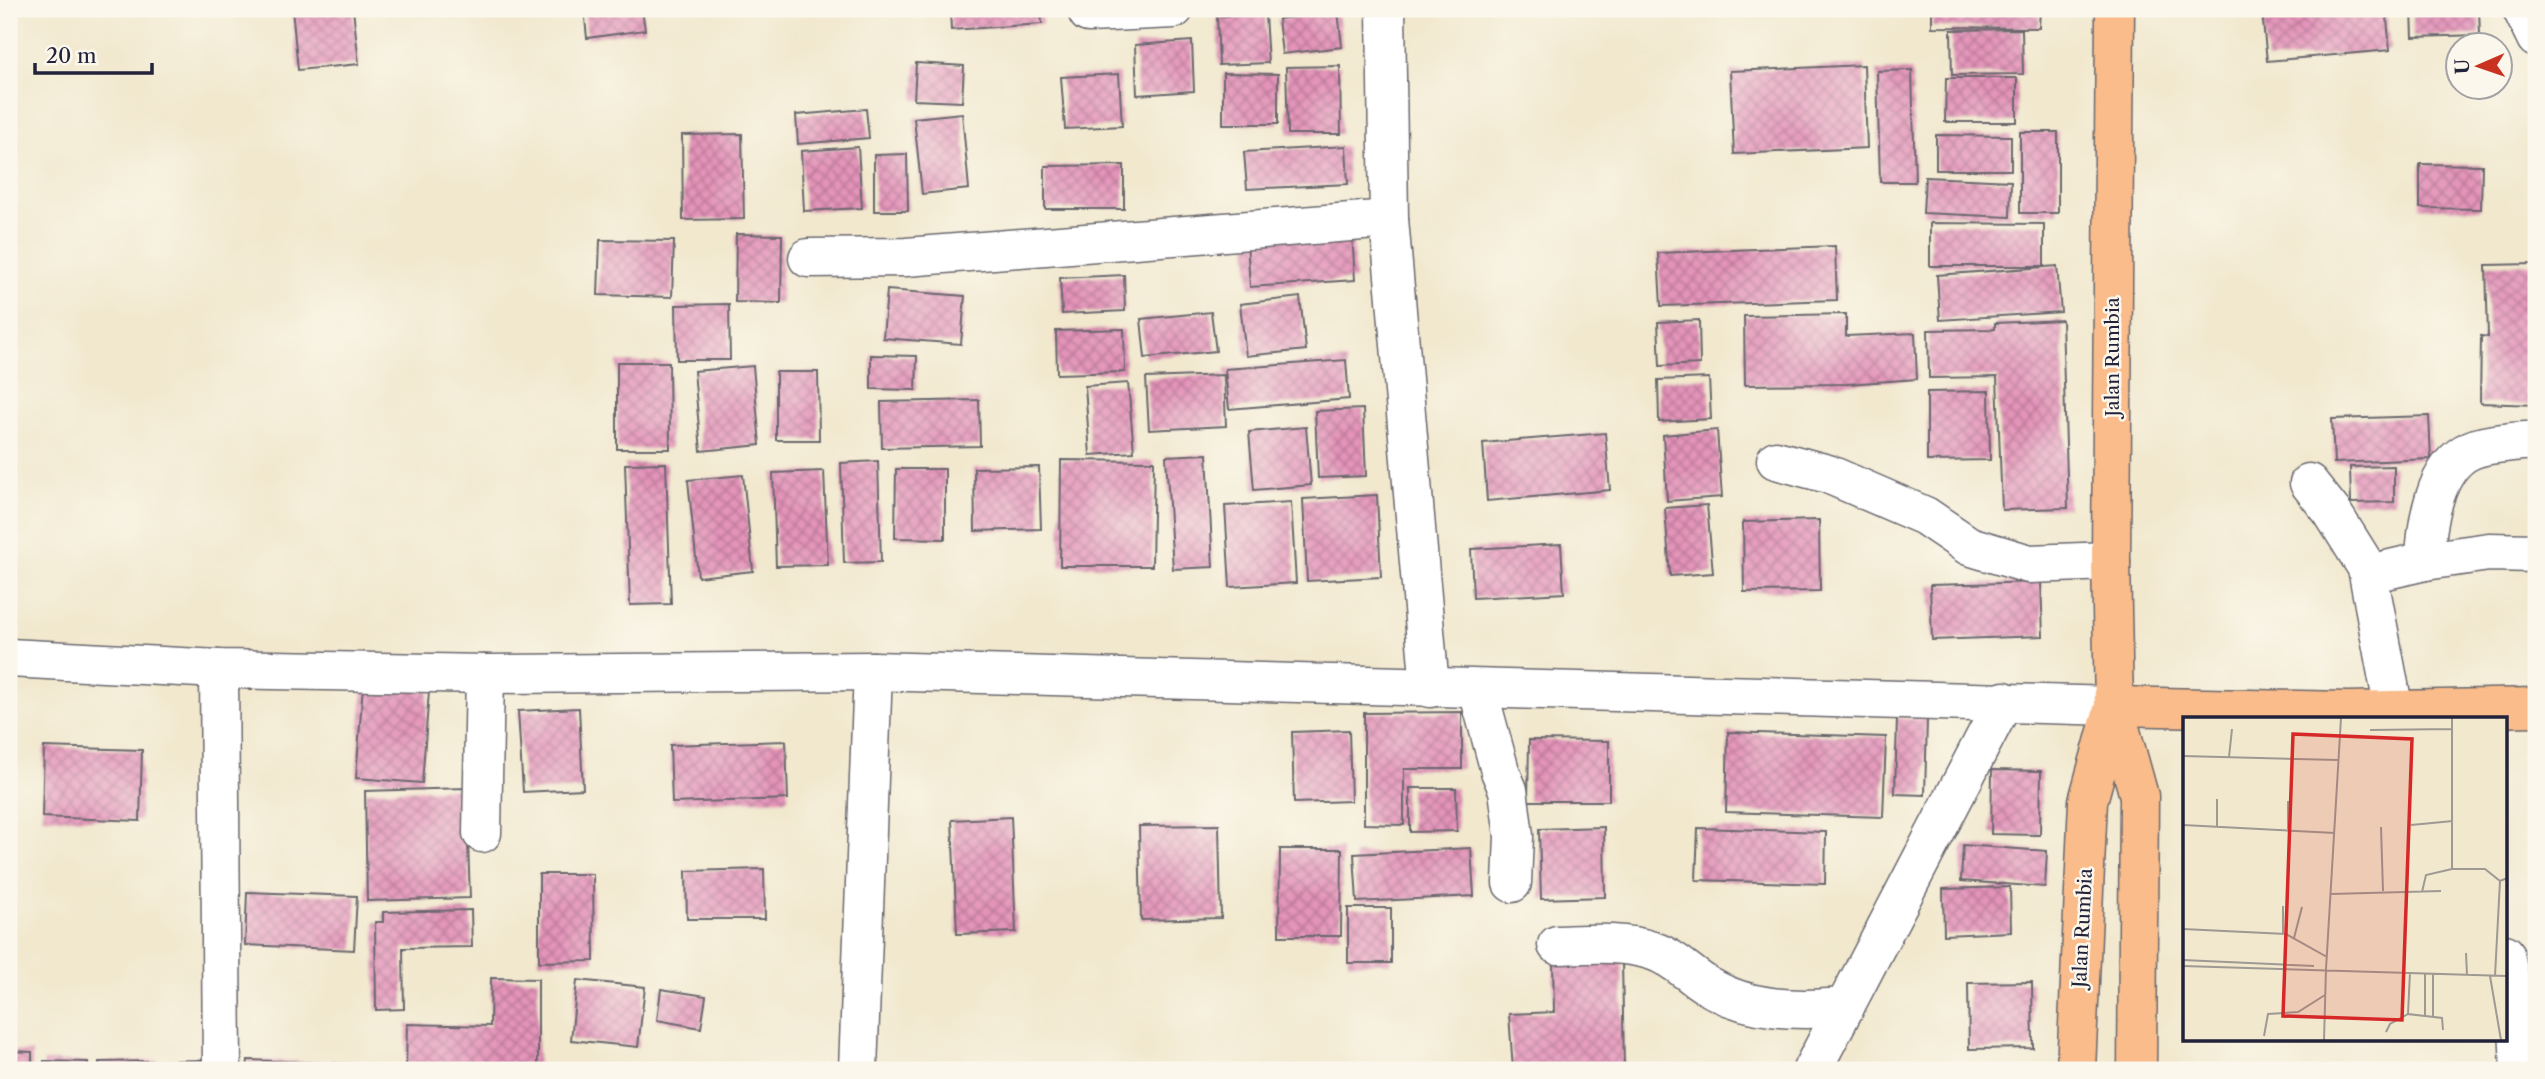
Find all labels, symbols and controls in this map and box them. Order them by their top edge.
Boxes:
scale bar [35,32,152,76]
north arrow [2444,32,2514,102]
text: 20 m [46,43,97,68]
text: U [2451,58,2474,75]
street label: Jalan Rumbia [2101,297,2124,420]
inset map [2183,717,2506,1040]
street label: Jalan Rumbia [2068,868,2097,991]

